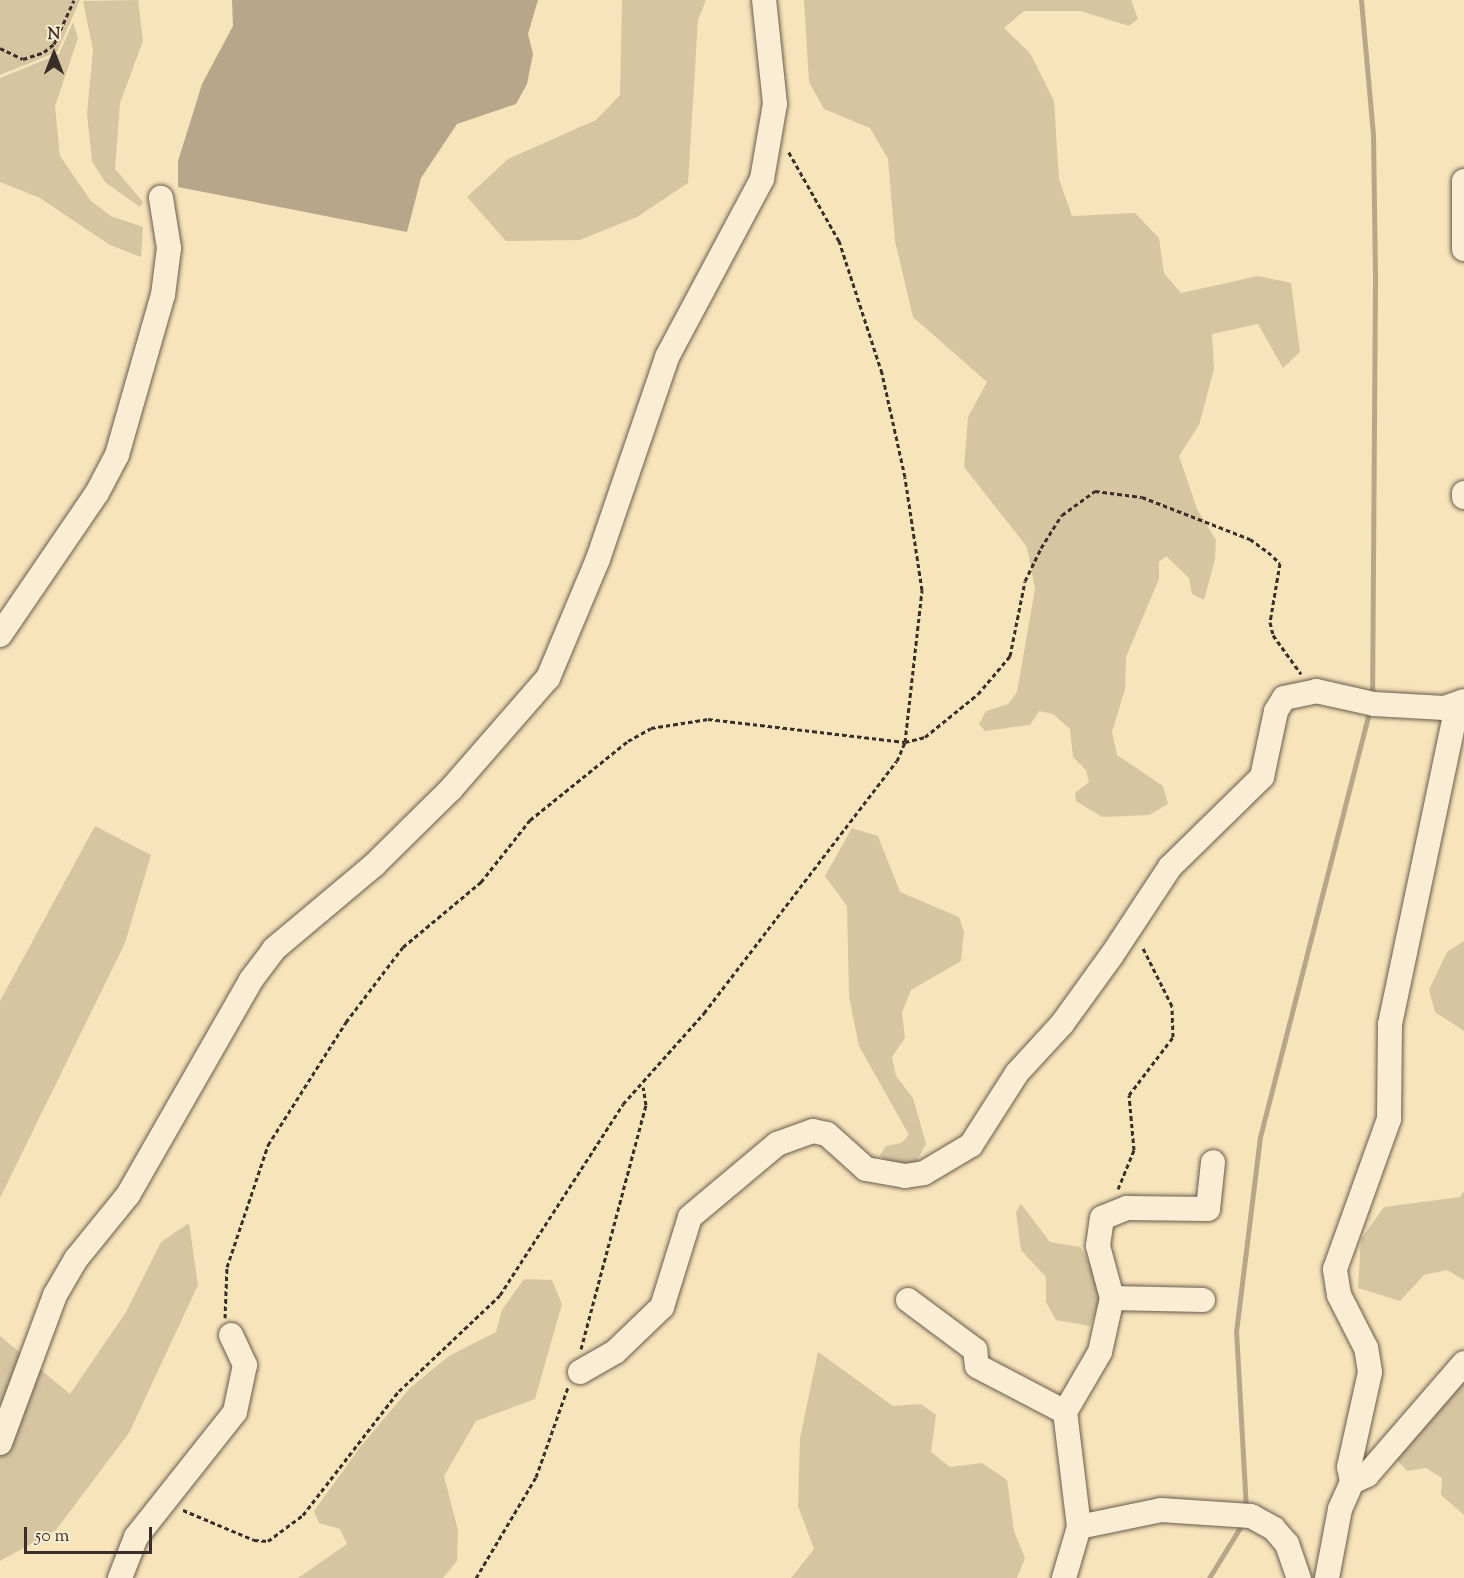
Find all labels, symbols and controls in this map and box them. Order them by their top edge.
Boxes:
north arrow [24,24,84,84]
text: N [48,24,60,47]
scale bar [27,1515,154,1553]
text: 50 m [35,1524,69,1550]

